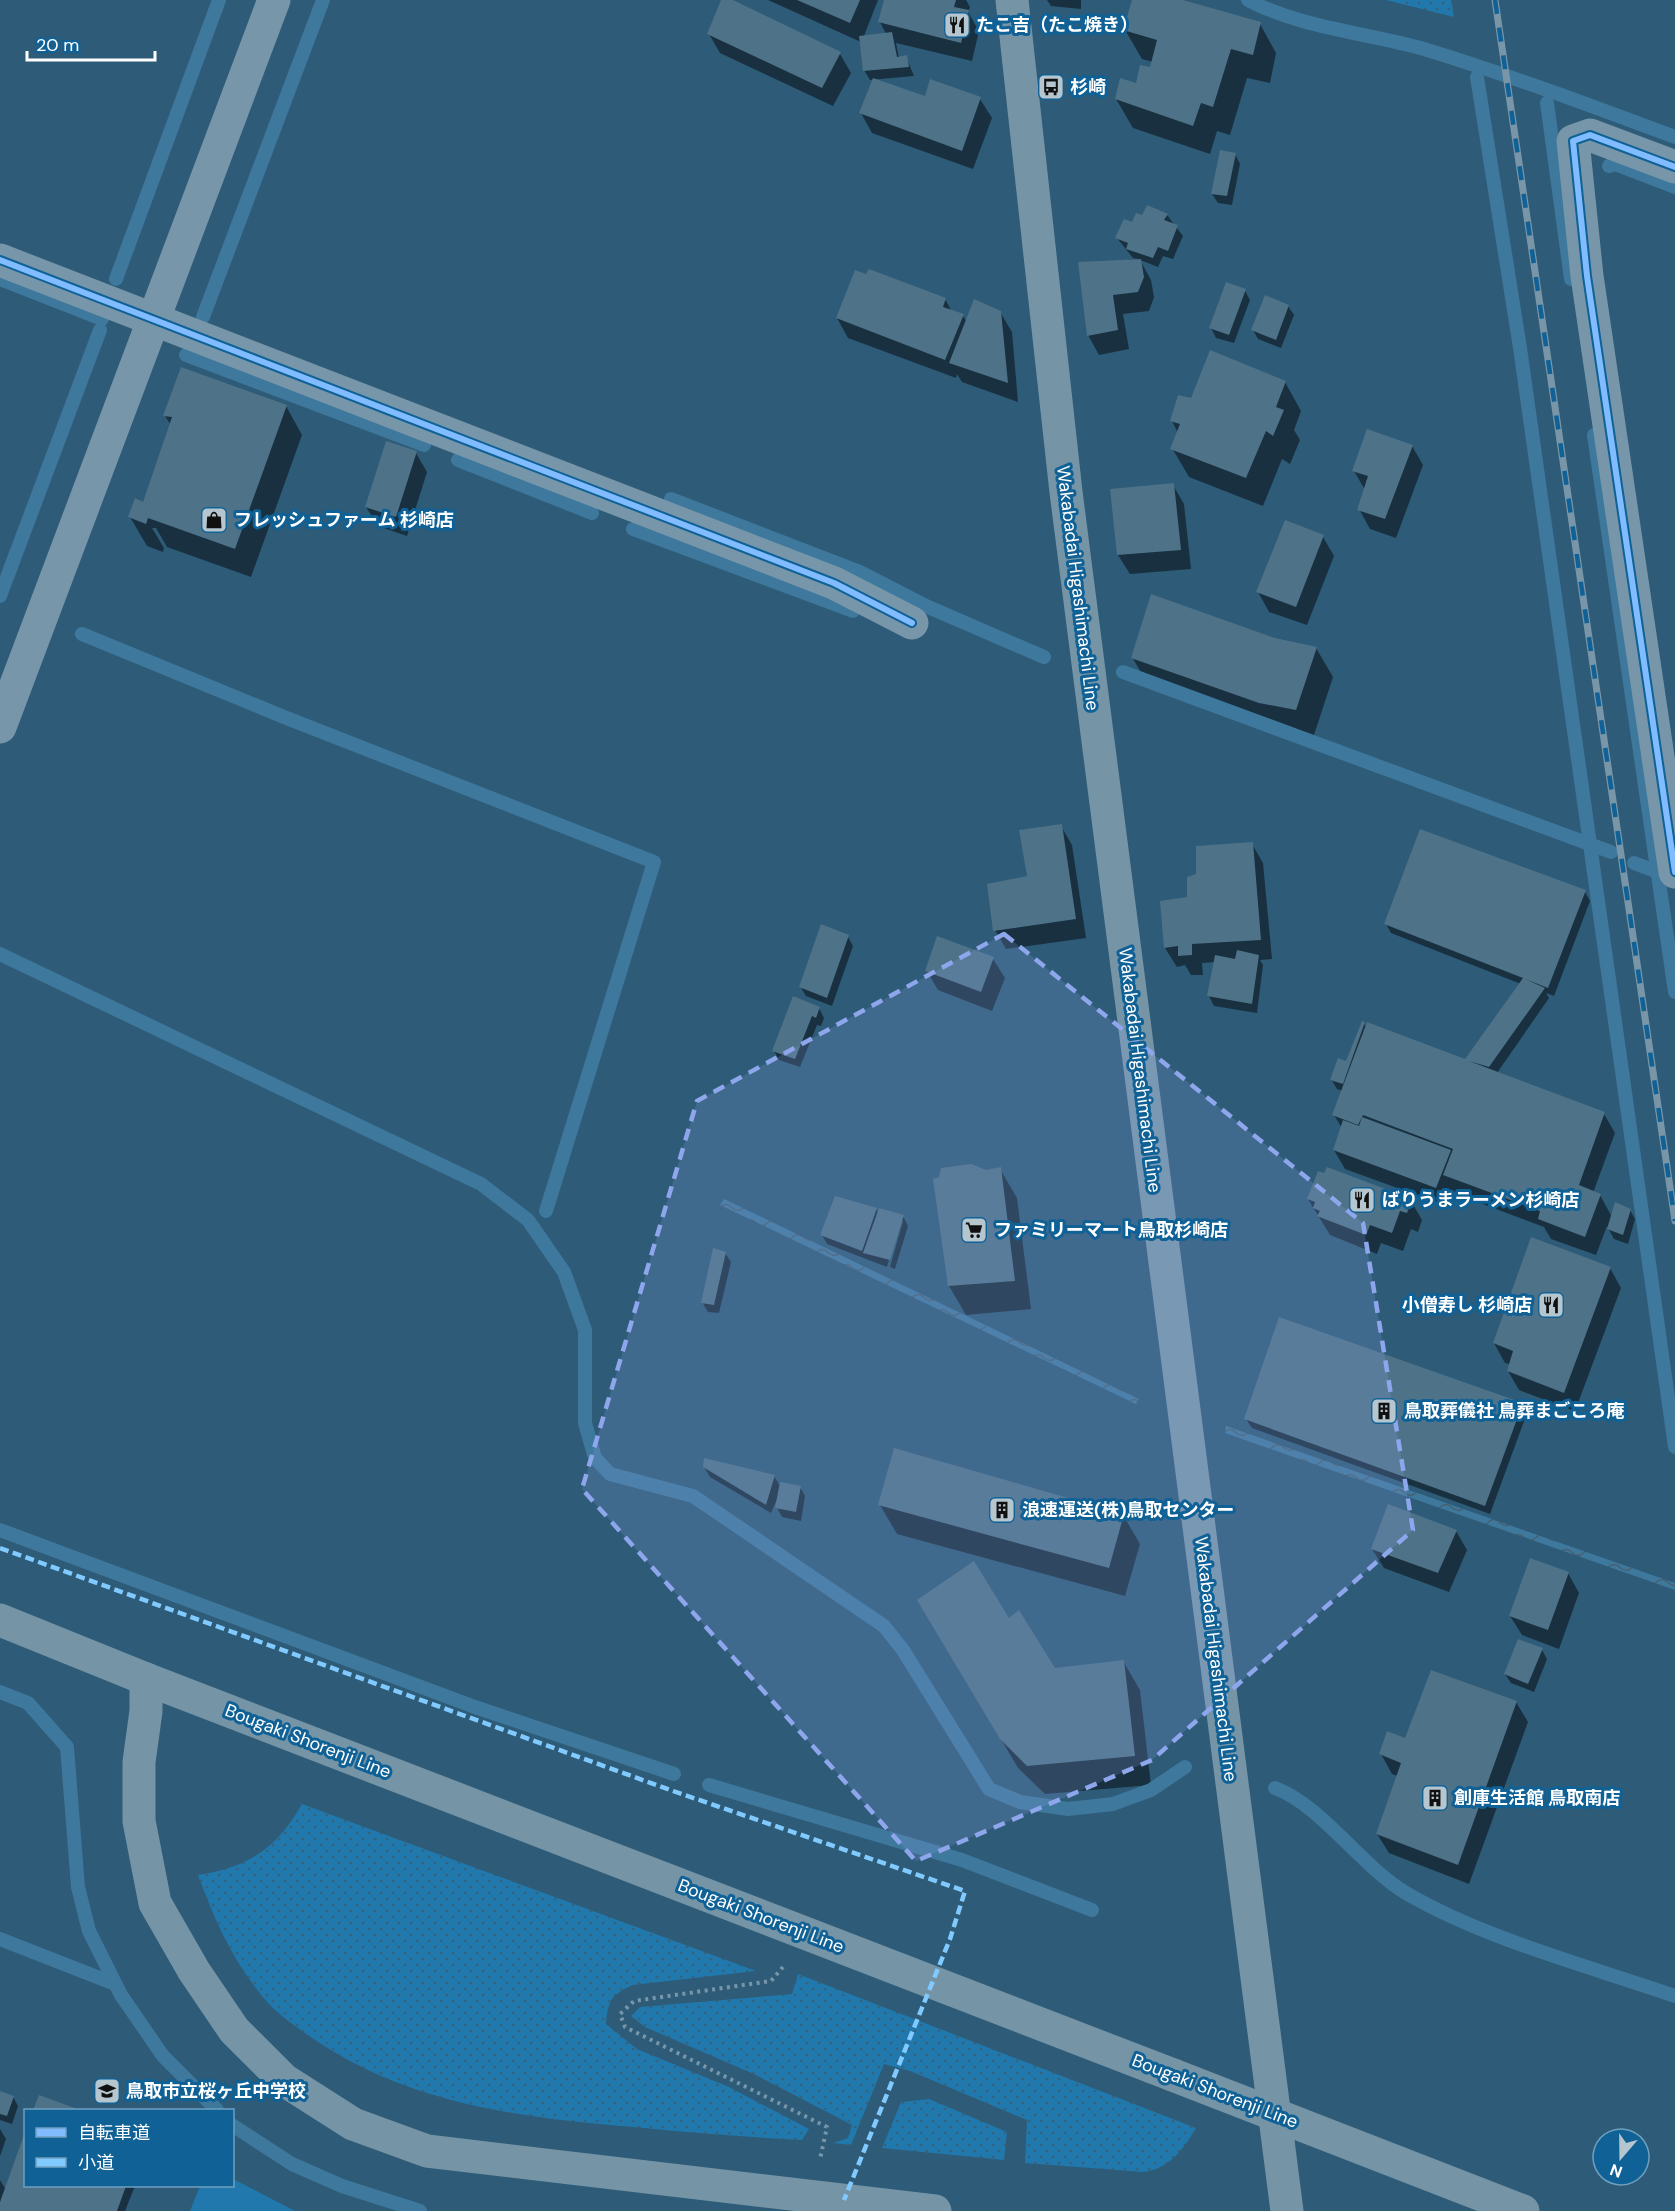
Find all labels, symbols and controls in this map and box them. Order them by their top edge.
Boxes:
restaurant icon: たこ吉（たこ焼き） [942,10,972,40]
place label: たこ吉（たこ焼き） [976,13,1138,37]
scale bar [27,24,154,62]
text: 20 m [36,33,79,57]
bus stop icon: 杉崎 [1036,72,1066,102]
place label: 杉崎 [1070,75,1106,99]
street label: Wakabadai Higashimachi Line [1051,464,1105,712]
shop icon: フレッシュファーム 杉崎店 [199,505,229,535]
place label: フレッシュファーム 杉崎店 [234,508,454,532]
street label: Wakabadai Higashimachi Line [1113,946,1167,1194]
restaurant icon: ばりうまラーメン杉崎店 [1347,1185,1377,1215]
place label: ばりうまラーメン杉崎店 [1382,1188,1579,1212]
supermarket icon: ファミリーマート鳥取杉崎店 [959,1215,989,1245]
place label: ファミリーマート鳥取杉崎店 [994,1218,1228,1242]
restaurant icon: 小僧寿し 杉崎店 [1536,1290,1566,1320]
place label: 小僧寿し 杉崎店 [1402,1293,1532,1317]
building icon: 鳥取葬儀社 鳥葬まごころ庵 [1369,1396,1399,1426]
place label: 鳥取葬儀社 鳥葬まごころ庵 [1404,1399,1624,1423]
building icon: 浪速運送(株)鳥取センター [987,1495,1017,1525]
place label: 浪速運送(株)鳥取センター [1022,1498,1235,1522]
street label: Wakabadai Higashimachi Line [1189,1535,1243,1783]
street label: Bougaki Shorenji Line [222,1698,394,1784]
building icon: 創庫生活館 鳥取南店 [1420,1783,1450,1813]
place label: 創庫生活館 鳥取南店 [1454,1786,1620,1810]
street label: Bougaki Shorenji Line [675,1873,847,1959]
street label: Bougaki Shorenji Line [1129,2048,1301,2134]
school or university icon: 鳥取市立桜ヶ丘中学校 [92,2076,122,2106]
place label: 鳥取市立桜ヶ丘中学校 [126,2079,306,2103]
legend [24,2109,234,2187]
text: 自転車道 [78,2121,150,2145]
north arrow [1591,2127,1651,2187]
text: 小道 [78,2151,114,2175]
text: N [1607,2159,1625,2182]

